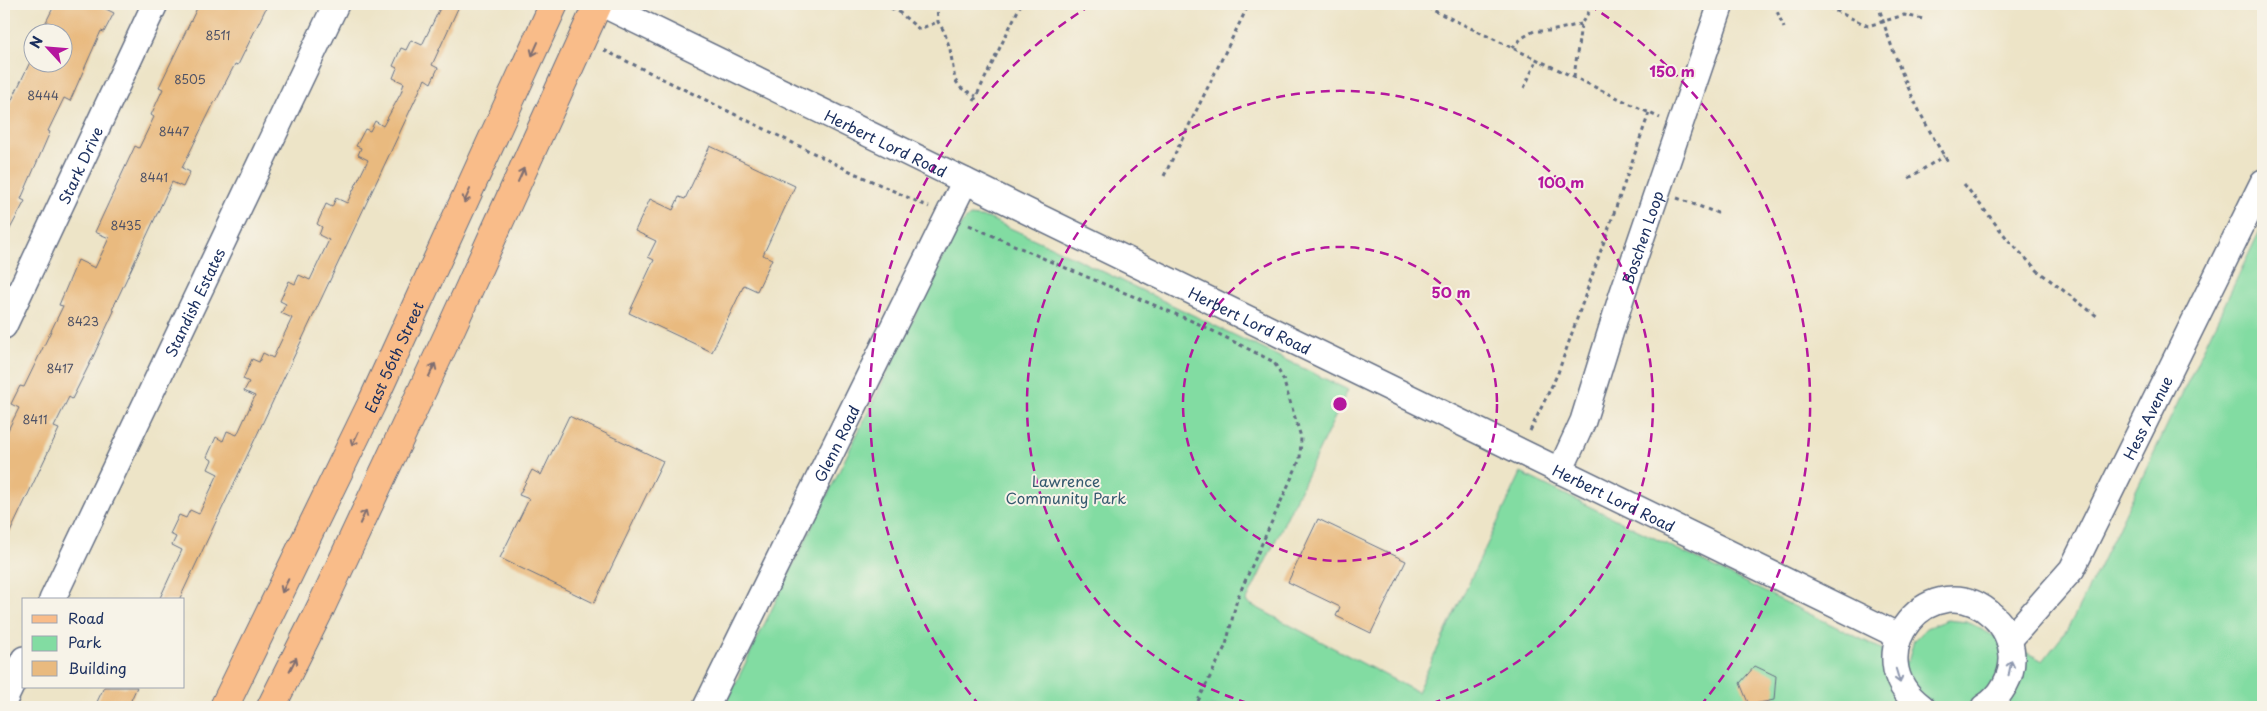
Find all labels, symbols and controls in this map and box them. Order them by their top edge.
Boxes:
north arrow [22,22,72,72]
house number: 8511 [206,26,230,44]
text: N [24,32,48,52]
one-way arrow [529,41,539,56]
text: 150 m [1649,59,1695,82]
house number: 8505 [174,70,206,88]
house number: 8444 [27,86,59,104]
street label: Herbert Lord Road [821,103,951,182]
street label: Stark Drive [51,122,108,208]
house number: 8447 [159,122,189,140]
house number: 8441 [140,168,168,186]
one-way arrow [517,168,527,183]
text: 100 m [1538,170,1584,193]
street label: Boschen Loop [1615,187,1668,287]
one-way arrow [462,188,472,203]
house number: 8435 [111,216,141,234]
street label: Standish Estates [158,244,230,360]
street label: Herbert Lord Road [1185,280,1315,359]
text: 50 m [1432,280,1470,303]
street label: East 56th Street [358,297,428,416]
house number: 8423 [67,312,99,330]
house number: 8417 [46,359,74,377]
one-way arrow [428,363,437,378]
street label: Hess Avenue [2116,372,2177,463]
centre of rings [1331,395,1349,413]
street label: Glenn Road [807,401,865,486]
house number: 8411 [22,410,48,428]
one-way arrow [350,431,359,446]
street label: Herbert Lord Road [1549,458,1679,537]
park label: Lawrence Community Park [1006,469,1126,509]
one-way arrow [359,510,368,525]
one-way arrow [279,578,289,593]
legend [22,598,185,688]
text: Road [68,606,104,629]
text: Park [68,630,102,653]
text: Building [68,656,127,679]
one-way arrow [289,657,298,672]
one-way arrow [2006,661,2015,677]
one-way arrow [1894,668,1904,684]

